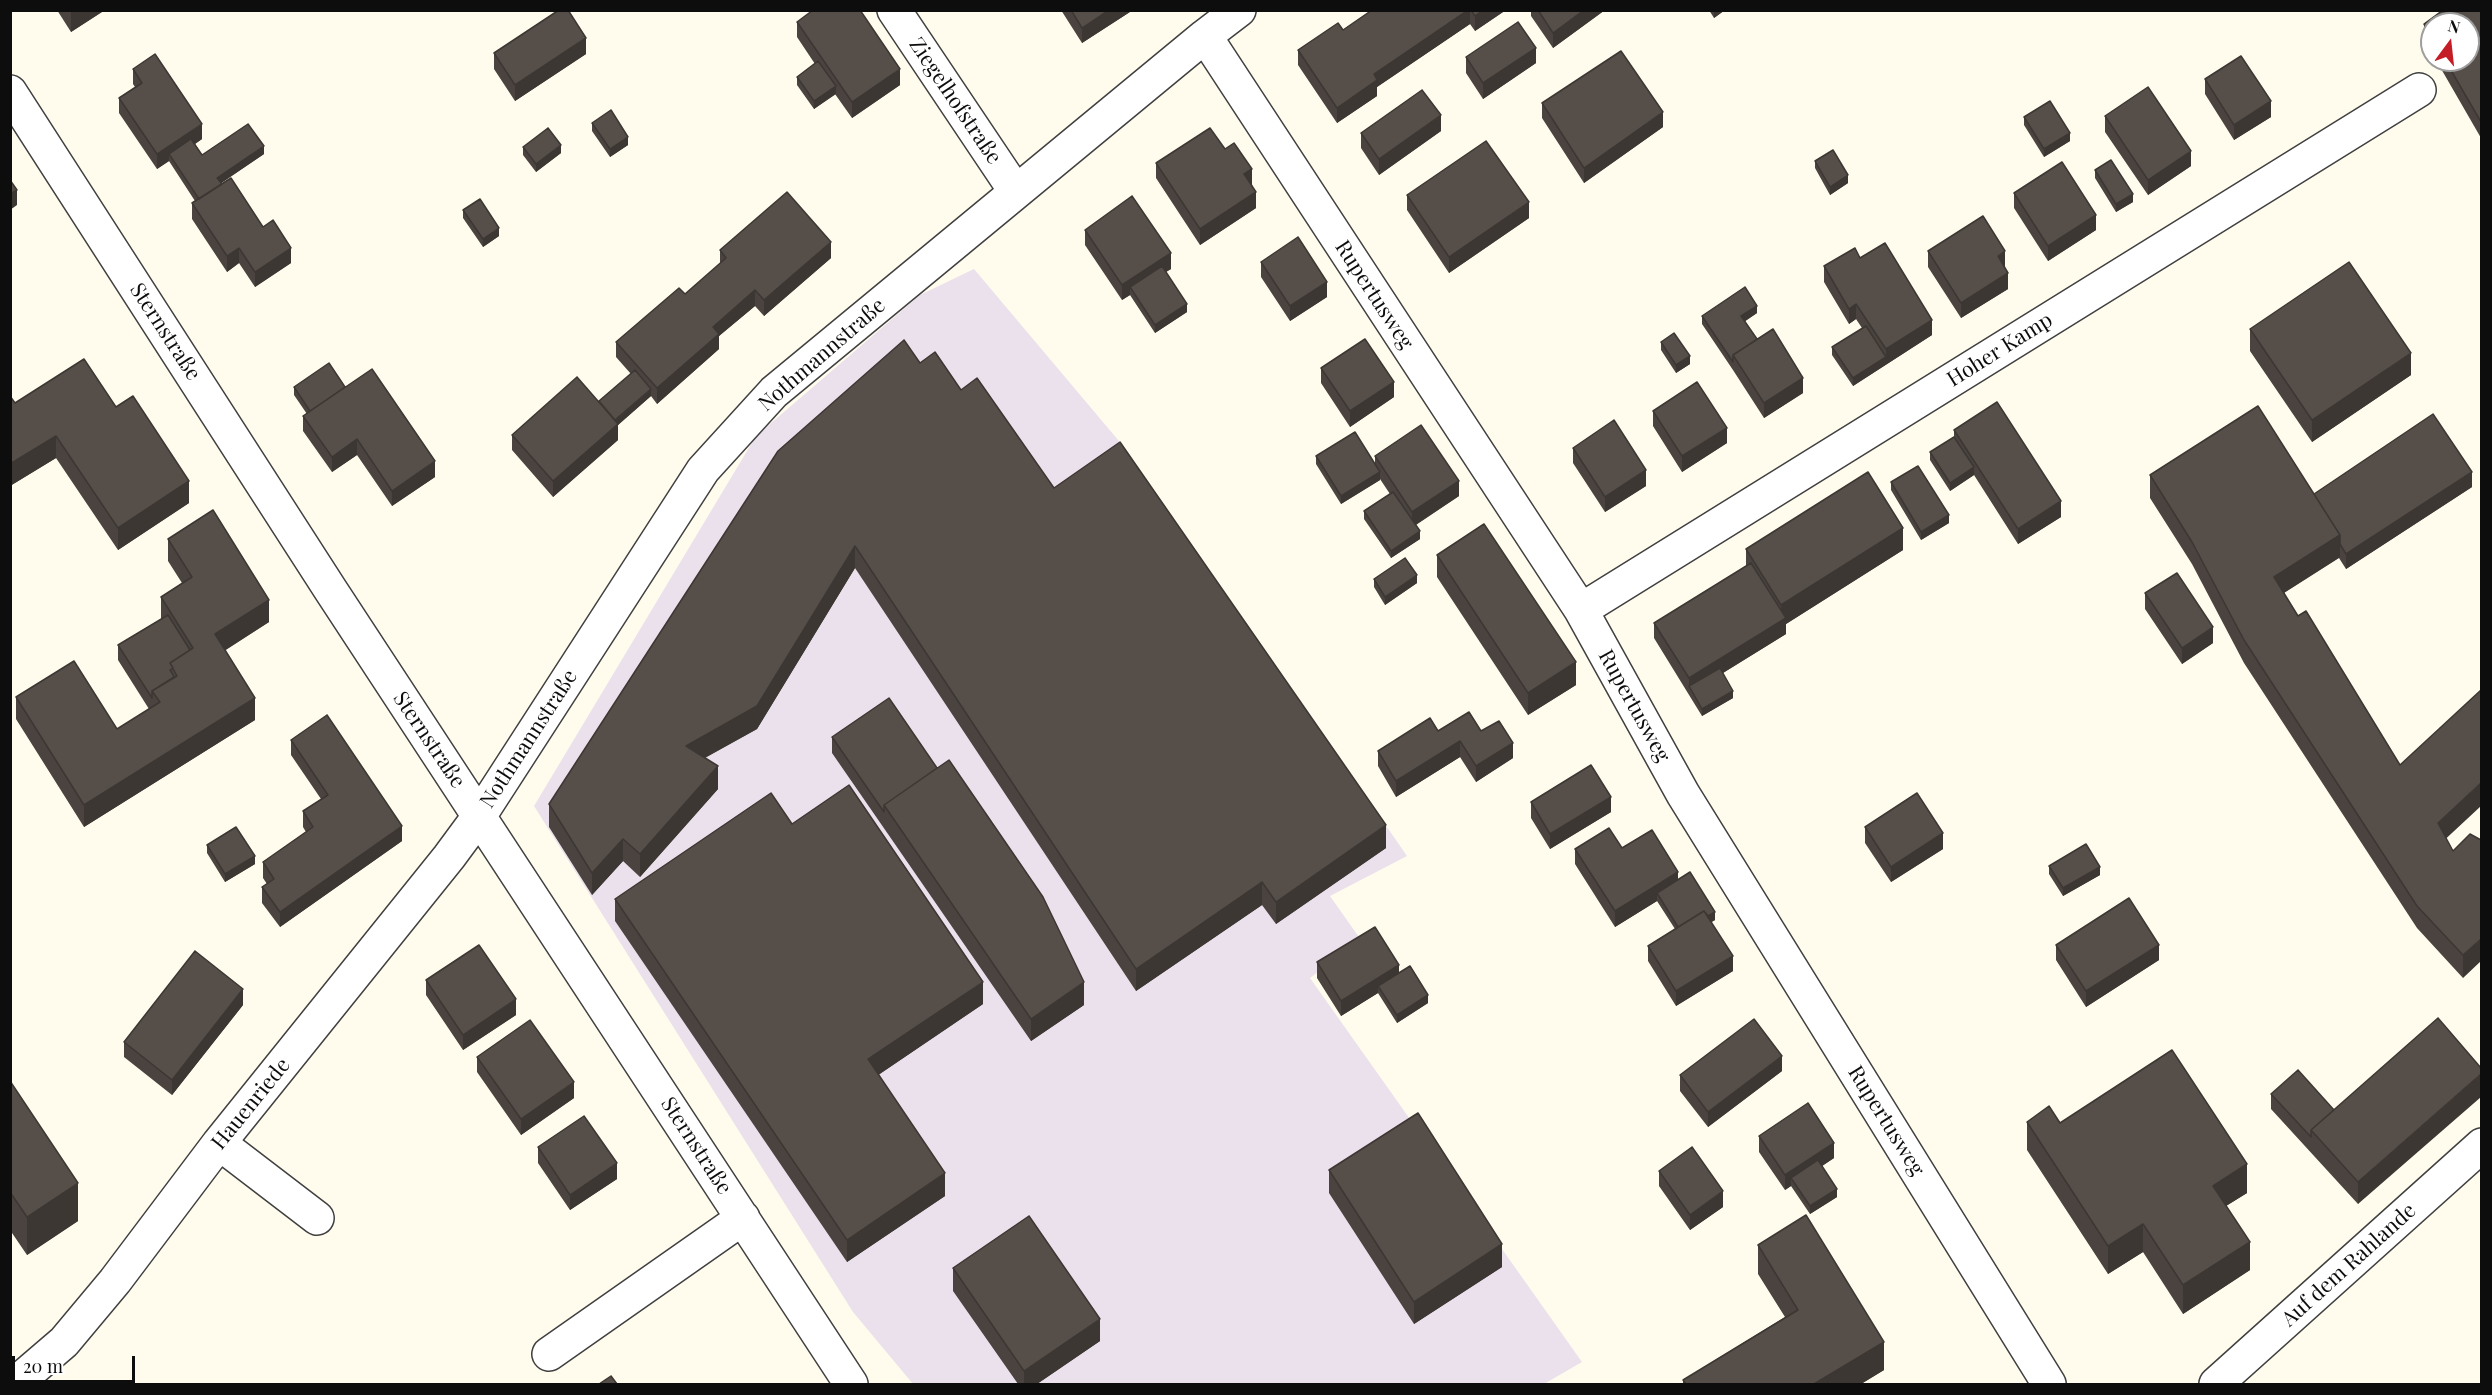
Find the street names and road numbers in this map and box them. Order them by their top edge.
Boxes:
street label: Ziegelhofstraße [903,33,1007,169]
street label: Rupertusweg [1329,236,1419,354]
street label: Sternstraße [124,279,206,385]
street label: Nothmannstraße [754,293,890,417]
street label: Hoher Kamp [1943,308,2057,392]
street label: Rupertusweg [1593,645,1675,767]
street label: Nothmannstraße [475,665,583,813]
street label: Sternstraße [388,687,470,793]
street label: Hauenriede [206,1053,296,1155]
street label: Rupertusweg [1842,1061,1930,1181]
street label: Sternstraße [655,1093,737,1199]
street label: Auf dem Rahlande [2277,1198,2421,1332]

